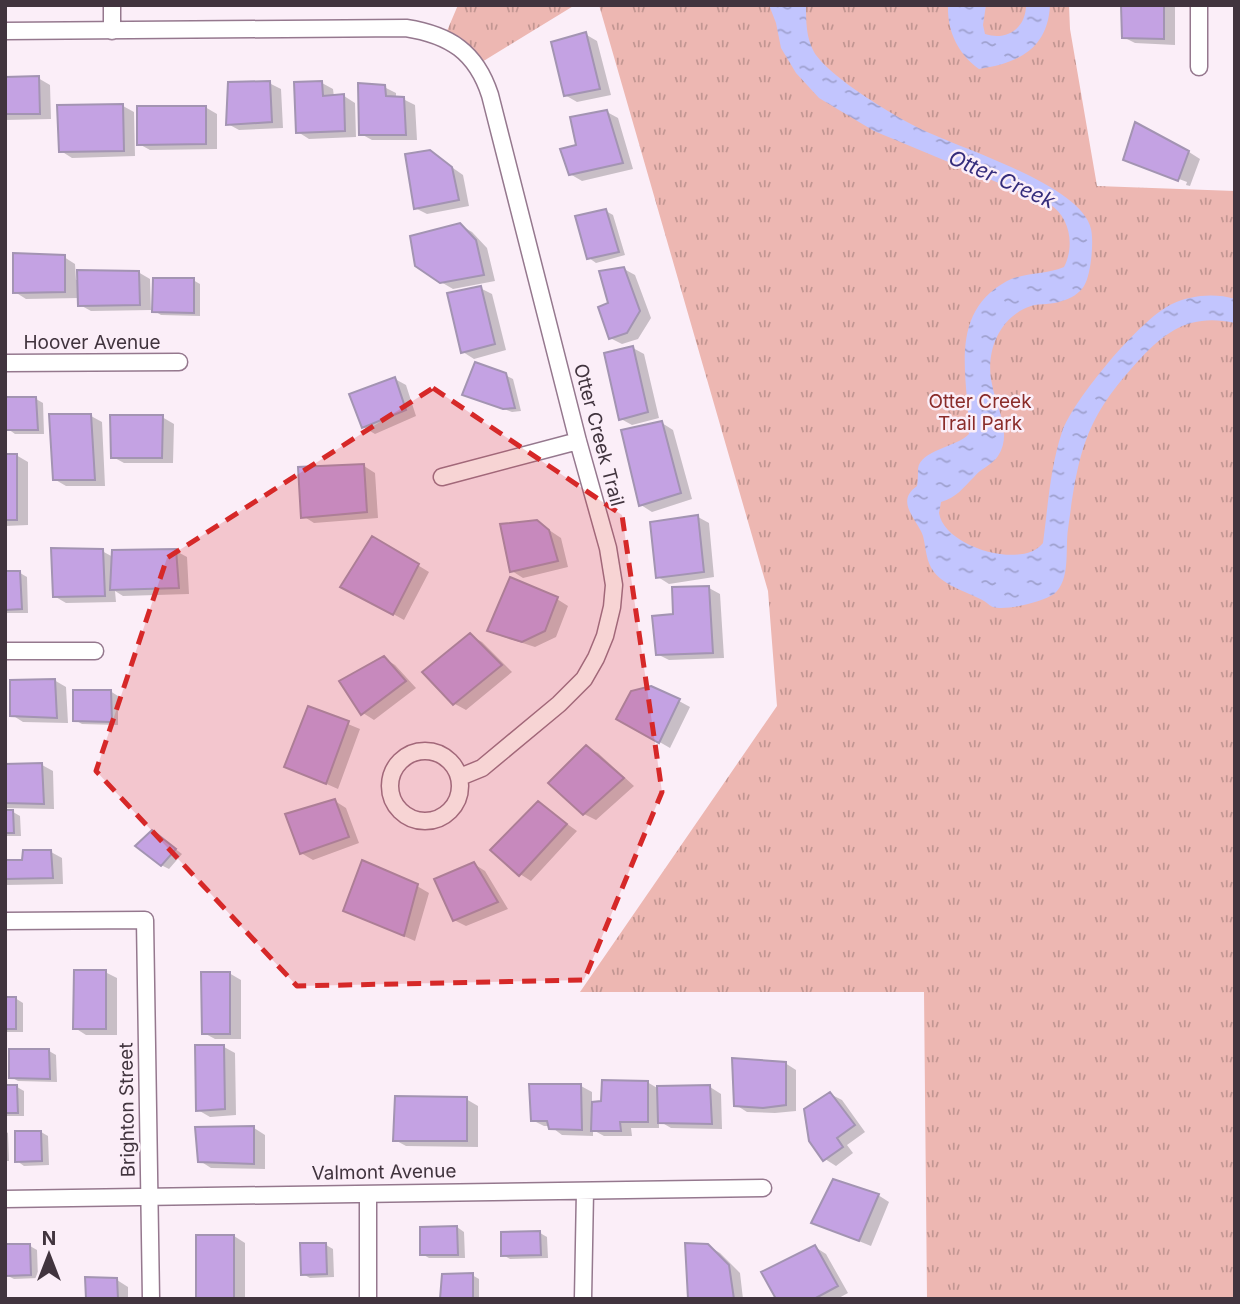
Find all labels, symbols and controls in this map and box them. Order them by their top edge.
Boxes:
water label: Otter Creek [945,144,1059,214]
street label: Hoover Avenue [23,331,161,354]
street label: Otter Creek Trail [569,361,629,509]
park label: Otter Creek Trail Park [928,390,1032,435]
street label: Brighton Street [114,1042,140,1178]
street label: Valmont Avenue [311,1159,457,1185]
north arrow [14,1220,84,1290]
text: N [42,1227,56,1250]

